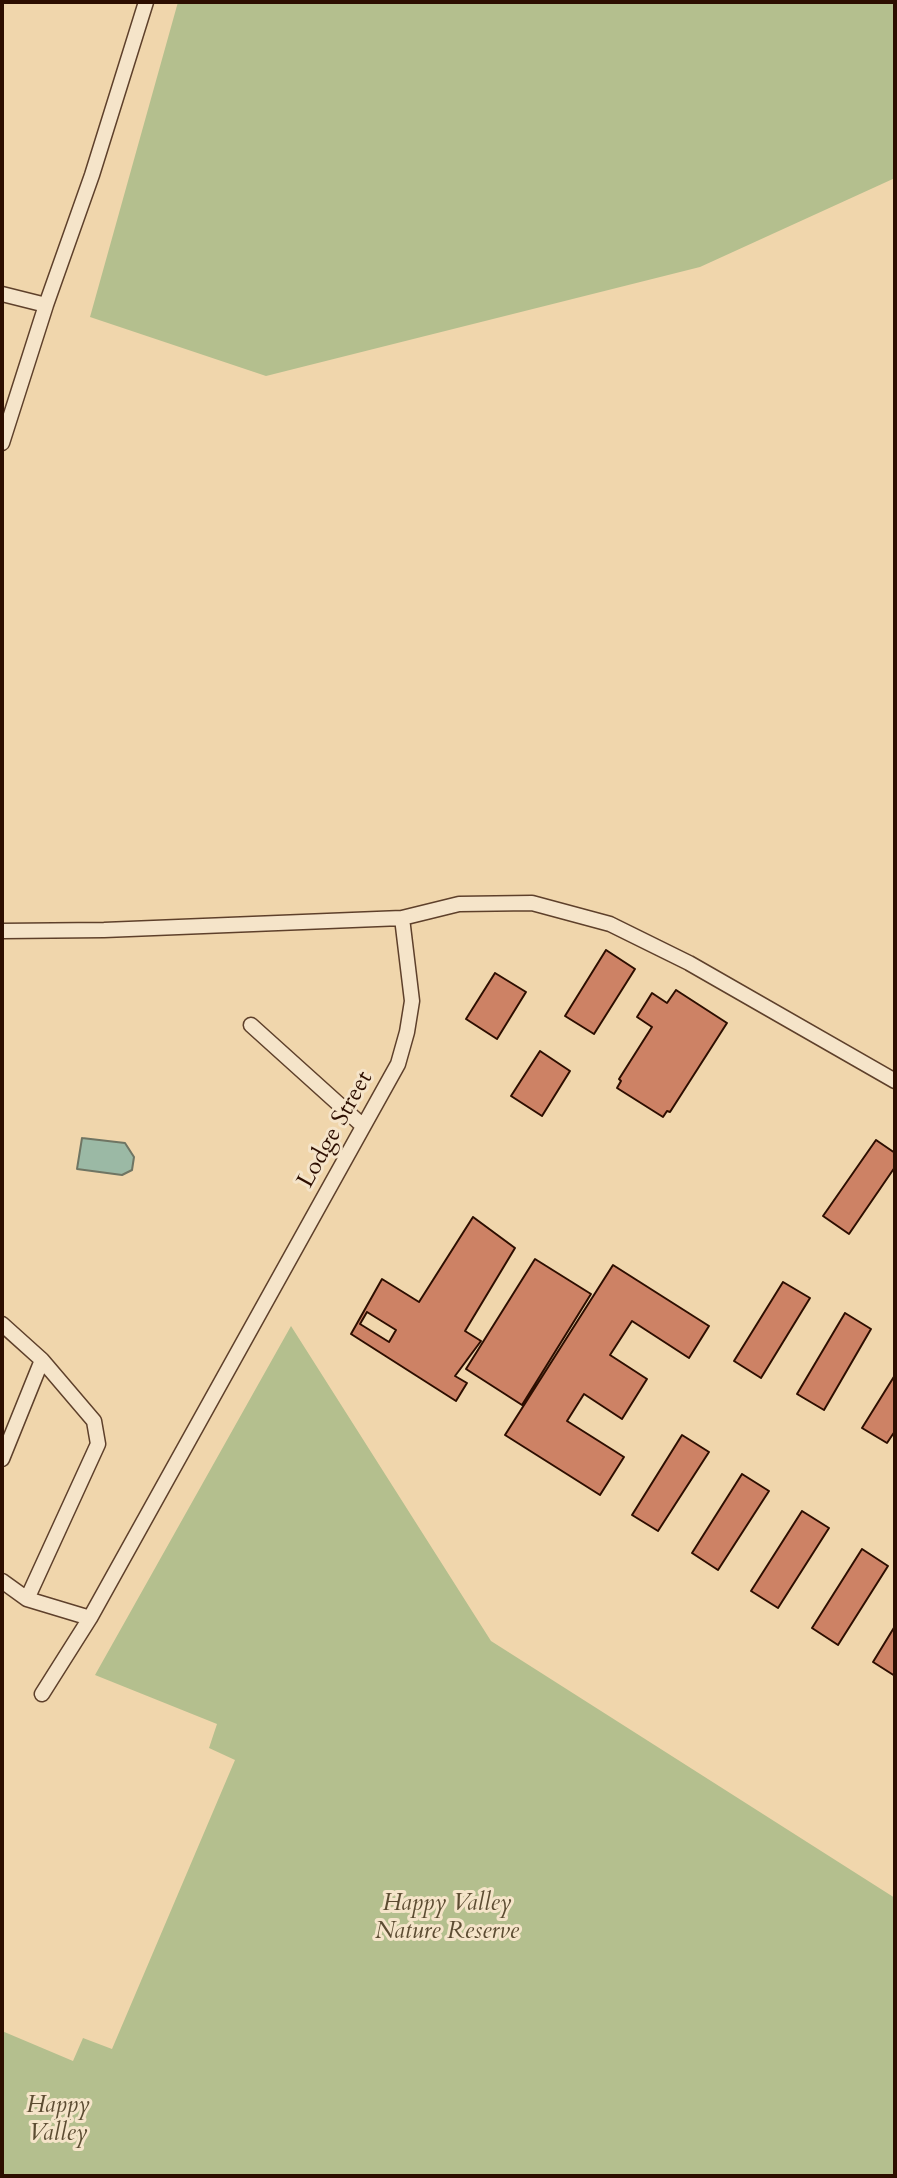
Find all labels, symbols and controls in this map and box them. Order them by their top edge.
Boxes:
street label: Lodge Street [292,1067,380,1193]
park label: Happy Valley Nature Reserve [375,1890,519,1946]
park label: Happy Valley [26,2092,90,2148]

